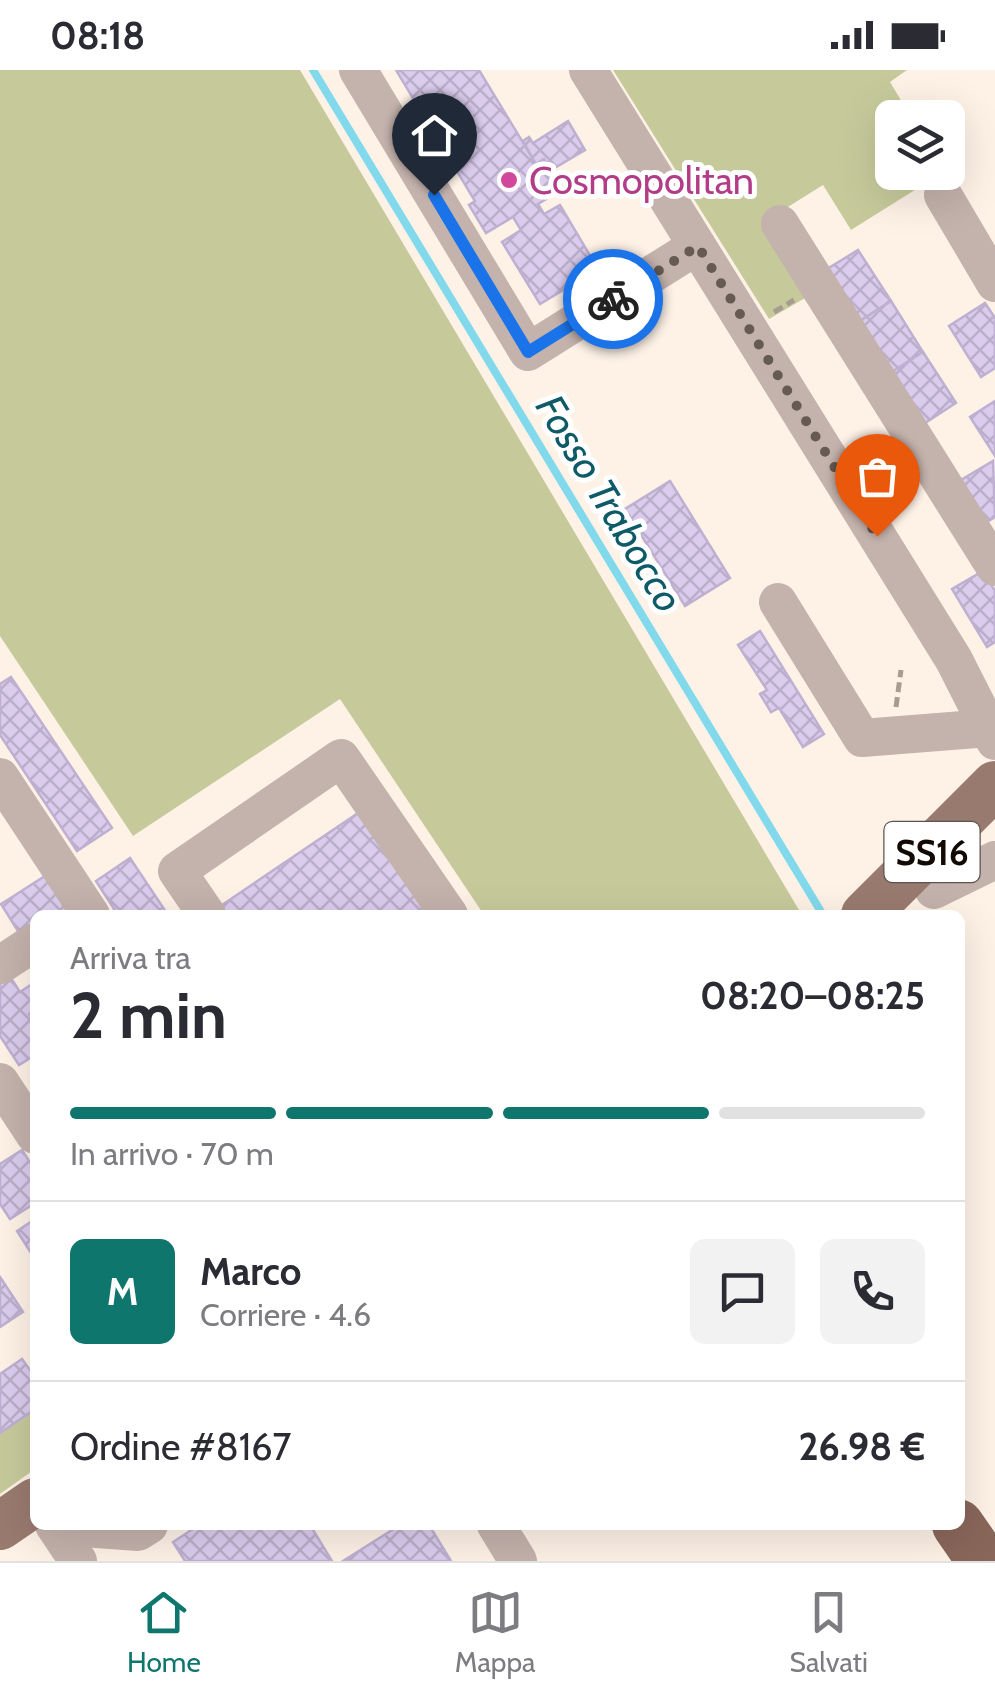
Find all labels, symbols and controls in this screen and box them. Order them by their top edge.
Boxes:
text: 08:18 [50,12,145,59]
pin [392,93,477,196]
map controls [875,100,965,190]
button: layers [875,100,965,190]
icon: home [407,108,462,163]
place label: Cosmopolitan [529,157,754,204]
marker: Cosmopolitan [498,169,520,191]
courier [563,249,663,349]
icon: bike [586,272,641,327]
water label: Fosso Trabocco [526,385,694,621]
pin [835,434,920,537]
icon: bag [850,449,905,504]
road number: SS16 [884,822,980,882]
text: Arriva tra [70,938,191,977]
text: 08:20–08:25 [700,972,925,1019]
text: 2 min [70,975,227,1054]
text: In arrivo · 70 m [70,1134,274,1173]
button: chat [690,1239,795,1344]
button: phone [820,1239,925,1344]
text: Marco [200,1248,301,1295]
text: M [107,1268,138,1315]
text: Corriere · 4.6 [200,1295,371,1334]
text: Ordine #8167 [70,1423,291,1470]
text: 26.98 € [798,1423,925,1470]
tab: Home [127,1585,201,1679]
tab: Mappa [455,1585,535,1679]
tab: Salvati [790,1585,868,1679]

